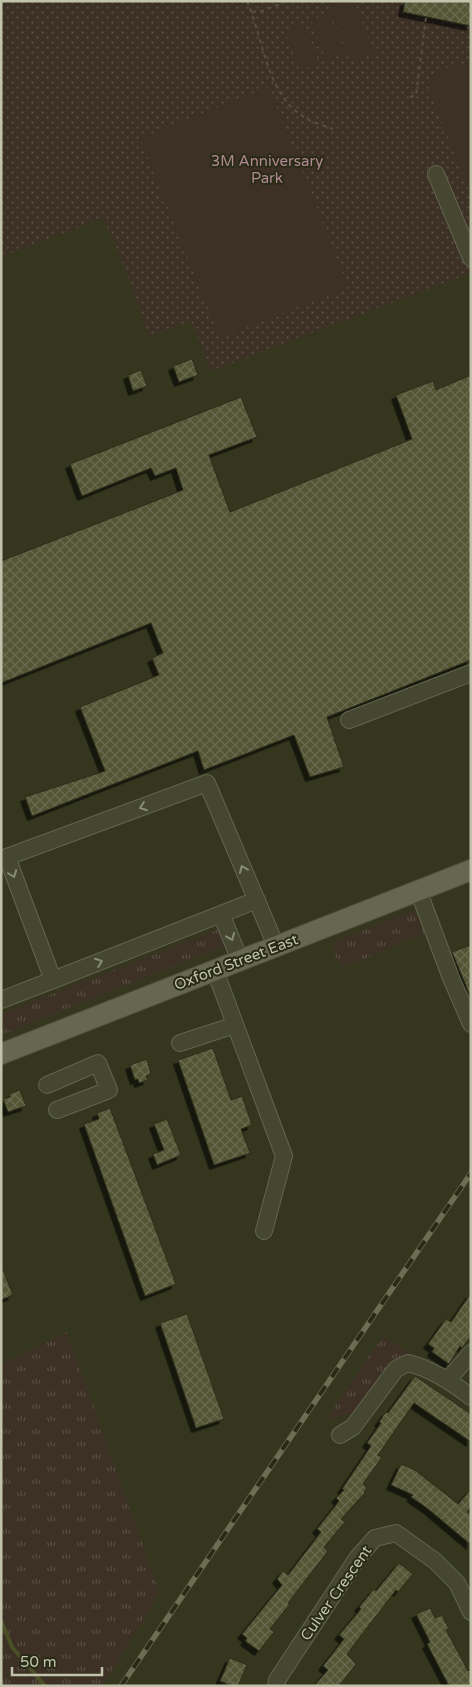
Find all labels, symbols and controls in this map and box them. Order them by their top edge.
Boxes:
park label: 3M Anniversary Park [211,152,323,187]
one-way arrow [139,801,147,811]
one-way arrow [239,865,250,874]
one-way arrow [7,869,17,877]
street label: Oxford Street East [172,930,301,994]
one-way arrow [225,932,235,941]
one-way arrow [94,958,103,969]
street label: Culver Crescent [297,1542,376,1644]
scale bar [12,1644,102,1676]
text: 50 m [20,1653,57,1671]

